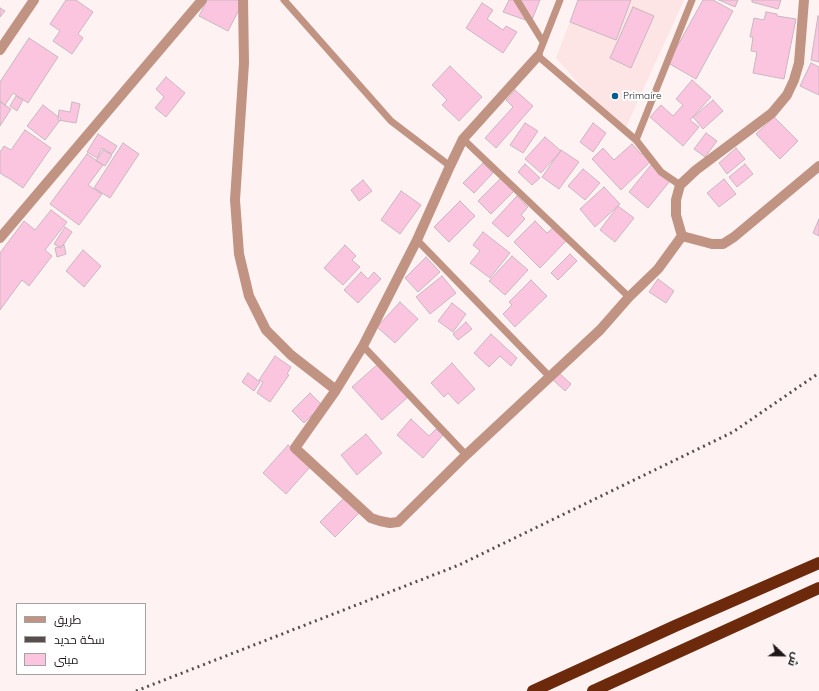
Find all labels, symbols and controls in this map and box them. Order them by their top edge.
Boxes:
place label: Primaire [623,90,662,102]
marker: Primaire [610,91,620,101]
legend [16,603,146,675]
text: طريق [54,612,81,627]
text: سكة حديد [54,632,105,647]
north arrow [763,635,803,675]
text: ش [785,650,803,669]
text: مبنى [54,652,79,667]

